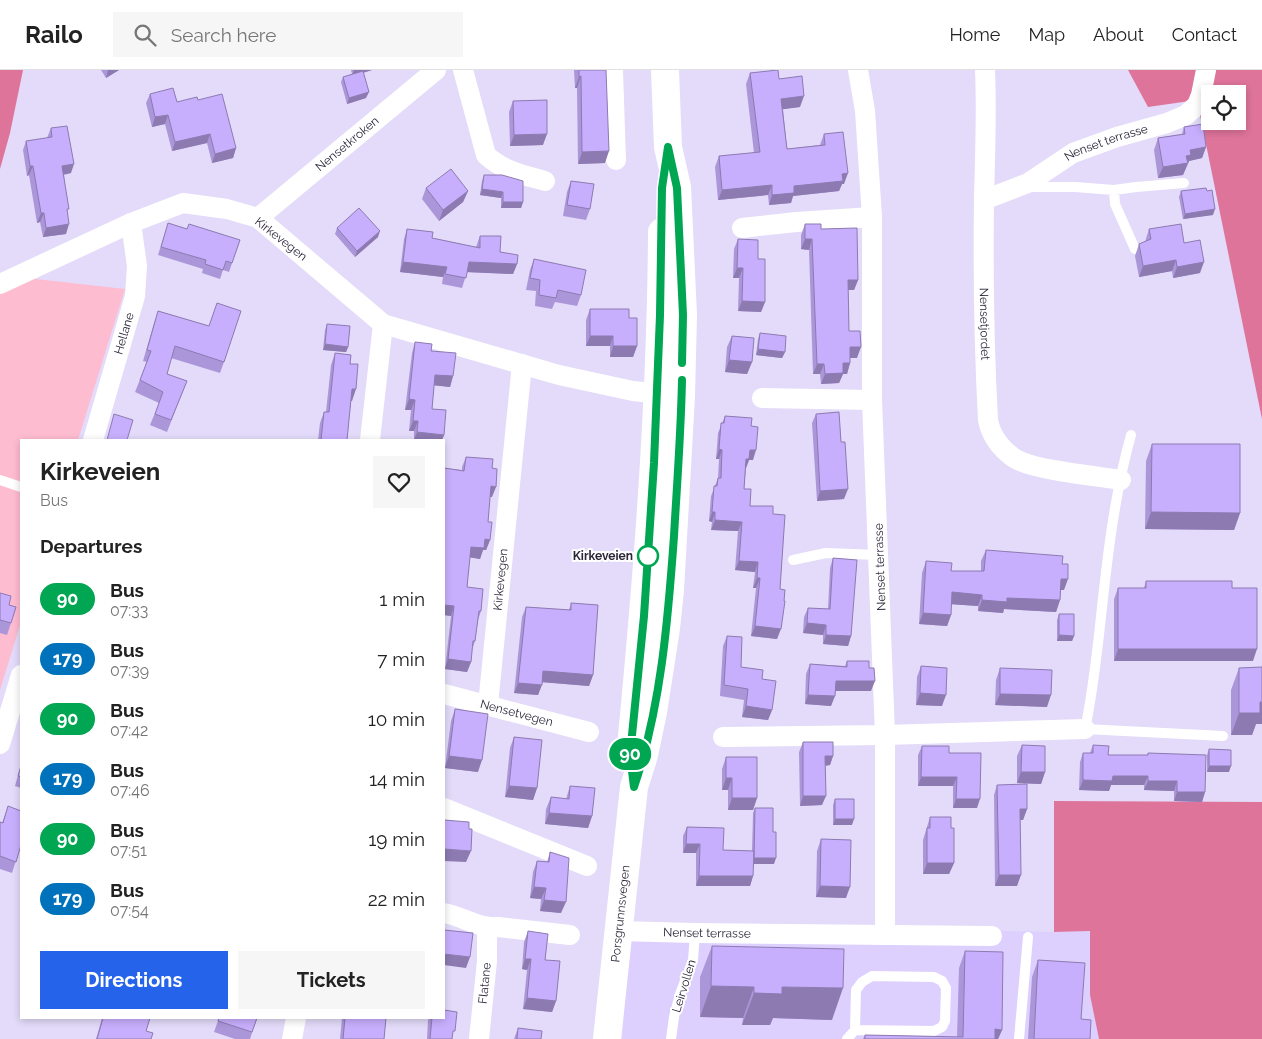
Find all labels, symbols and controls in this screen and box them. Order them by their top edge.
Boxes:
search box [113,12,463,57]
text: Railo [25,20,83,49]
icon: search [131,21,159,49]
text: Search here [171,24,276,46]
text: Home [949,24,1000,45]
text: Map [1028,24,1065,45]
text: About [1093,24,1144,45]
text: Contact [1172,24,1237,45]
map controls [1201,85,1246,130]
button: locate [1201,85,1246,130]
street label: Nensetkroken [313,114,382,174]
street label: Nenset terrasse [1062,122,1149,164]
street label: Kirkevegen [252,214,310,264]
street label: Nensetjordet [977,288,992,360]
street label: Hellane [111,311,137,356]
button: heart [373,456,425,508]
text: Kirkeveien [40,457,160,486]
text: Bus [40,491,68,510]
street label: Nenset terrasse [871,523,889,611]
text: Departures [40,535,142,557]
marker: Kirkeveien [637,545,659,567]
street label: Kirkevegen [490,548,511,611]
place label: Kirkeveien [573,549,633,563]
text: Bus [110,579,144,601]
text: 90 [57,588,78,609]
text: 1 min [379,588,425,610]
text: 07:33 [110,601,148,620]
text: Bus [110,639,144,661]
text: 179 [53,648,82,669]
text: 7 min [377,648,425,670]
text: 07:39 [110,661,149,680]
street label: Nensetvegen [479,697,554,729]
text: Bus [110,699,144,721]
text: 90 [57,708,78,729]
text: 10 min [368,708,425,730]
text: 07:42 [110,721,148,740]
line badge: 90 [608,738,652,770]
text: 90 [619,743,641,764]
text: Bus [110,759,144,781]
text: 179 [53,768,82,789]
text: 14 min [369,768,425,790]
text: 07:46 [110,781,150,800]
text: Bus [110,819,144,841]
text: 90 [57,828,78,849]
text: 19 min [368,828,425,850]
text: 07:51 [110,841,147,860]
street label: Porsgrunnsvegen [608,864,633,963]
text: Bus [110,879,144,901]
text: 179 [53,888,82,909]
text: 22 min [368,888,425,910]
text: 07:54 [110,901,149,920]
street label: Nenset terrasse [663,925,751,941]
button: Directions [40,951,228,1009]
button: Tickets [238,951,425,1009]
street label: Leirvollen [669,958,699,1014]
street label: Flatane [476,962,494,1005]

